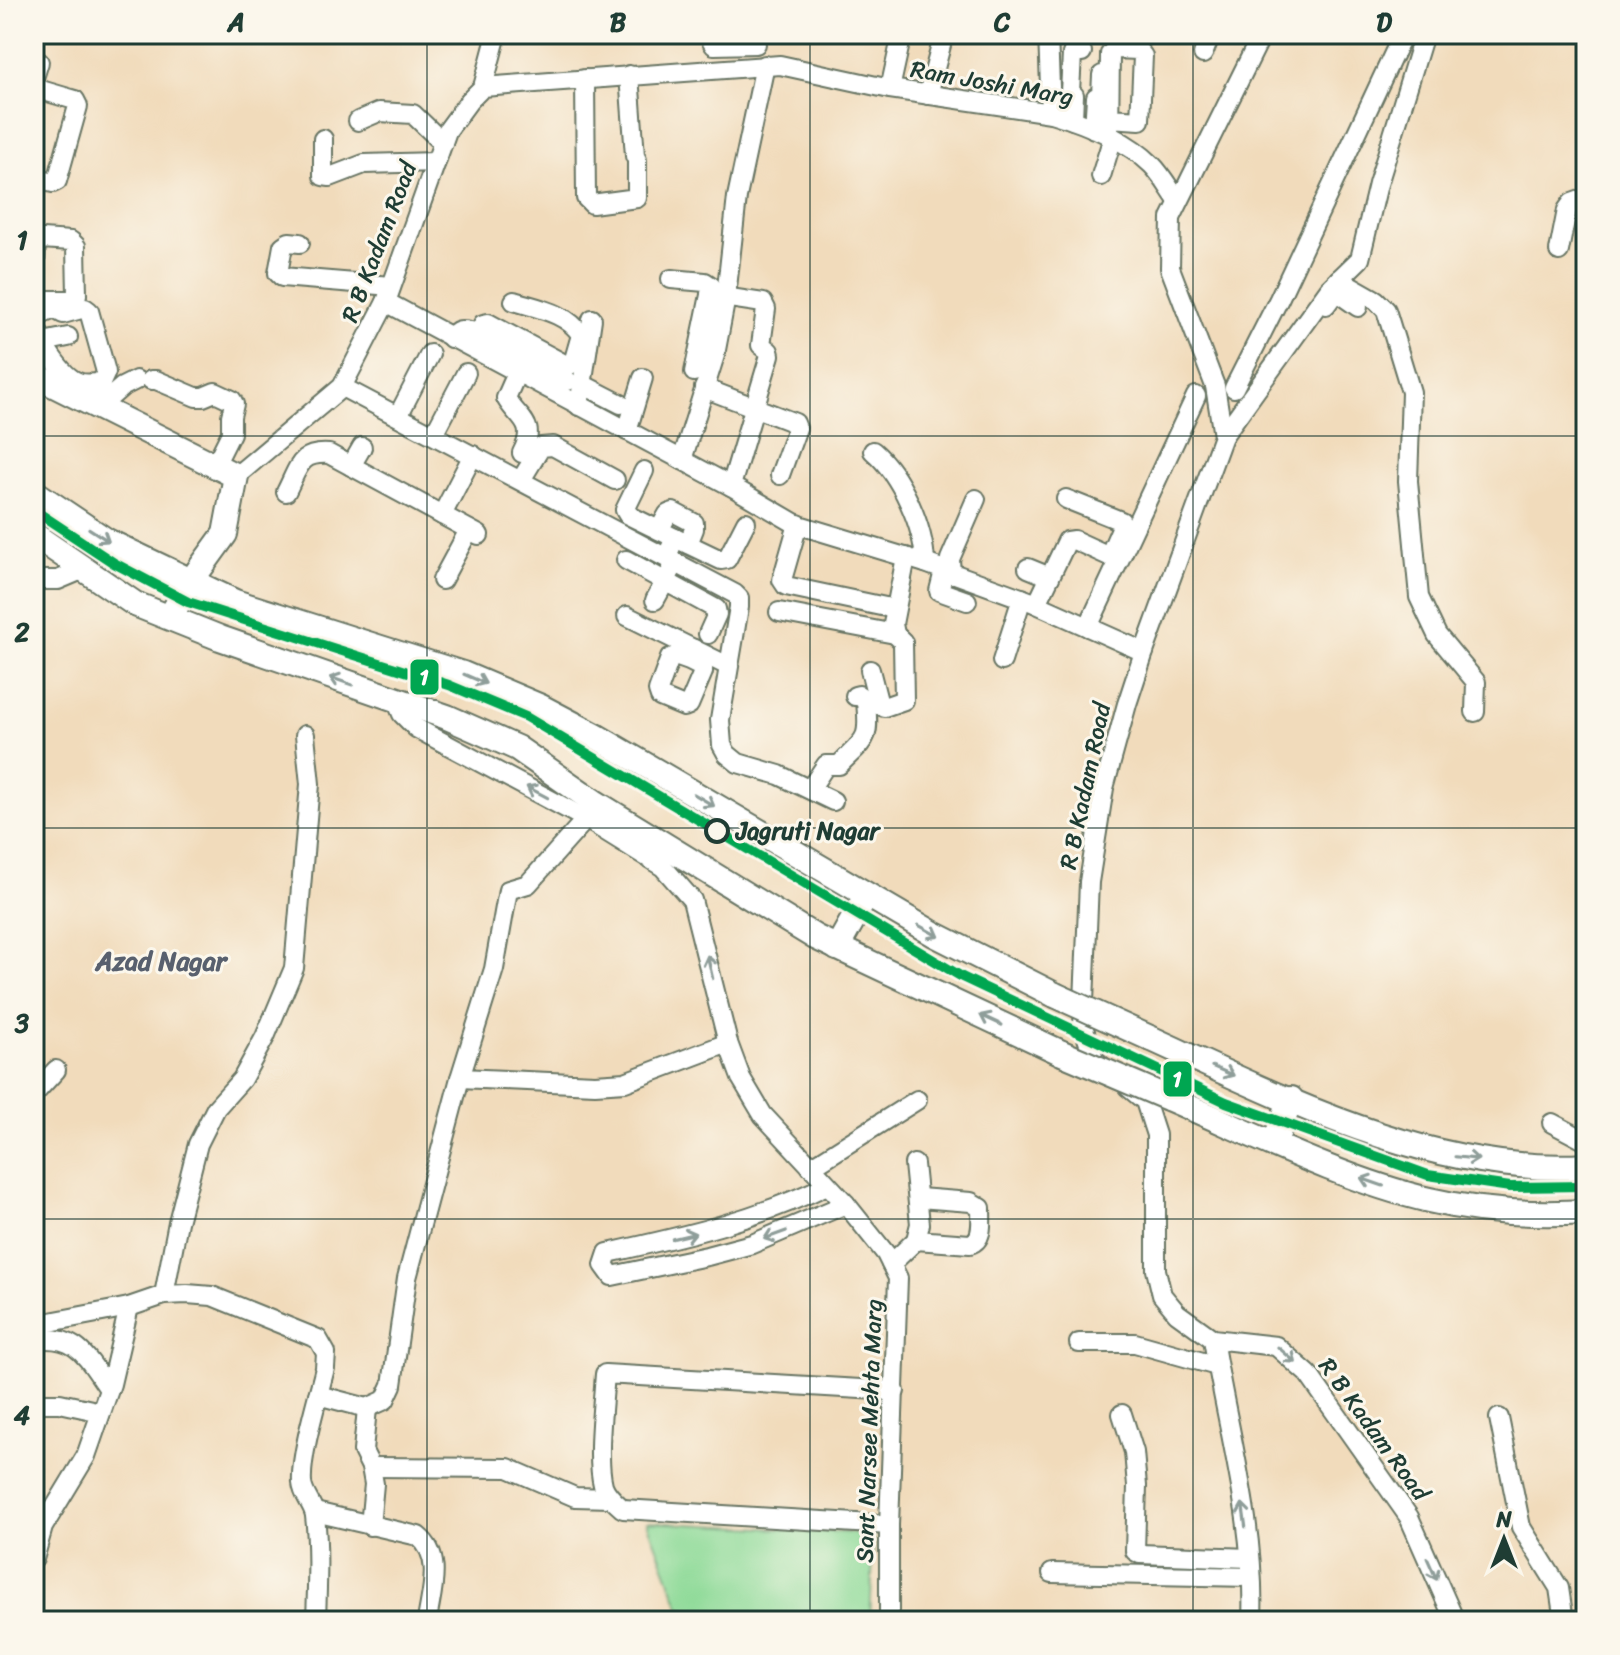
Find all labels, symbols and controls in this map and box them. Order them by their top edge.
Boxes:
text: A [226,0,245,45]
text: B [610,0,627,45]
text: C [993,0,1011,45]
text: D [1376,0,1392,45]
street label: Ram Joshi Marg [907,48,1077,118]
street label: R B Kadam Road [329,154,429,329]
text: 1 [16,217,28,263]
one-way arrow [87,528,110,544]
text: 2 [13,609,30,655]
line badge: 1 [409,658,440,696]
text: 1 [419,658,429,697]
one-way arrow [329,672,354,687]
one-way arrow [462,673,487,687]
street label: R B Kadam Road [1047,697,1123,873]
one-way arrow [526,784,550,800]
one-way arrow [692,792,715,808]
place label: Jagruti Nagar [734,810,882,852]
marker: Jagruti Nagar [705,819,729,843]
one-way arrow [917,923,940,939]
district label: Azad Nagar [95,938,229,984]
one-way arrow [702,955,717,980]
text: 3 [14,1000,30,1046]
one-way arrow [979,1012,1003,1027]
line badge: 1 [1162,1060,1193,1098]
text: 1 [1172,1060,1182,1099]
one-way arrow [1210,1064,1235,1079]
one-way arrow [1453,1151,1480,1166]
one-way arrow [1360,1174,1385,1188]
one-way arrow [671,1228,697,1243]
one-way arrow [763,1229,788,1243]
street label: Sant Narsee Mehta Marg [843,1298,895,1564]
one-way arrow [1276,1346,1296,1364]
street label: R B Kadam Road [1307,1348,1442,1511]
text: 4 [14,1392,30,1438]
north arrow [1464,1499,1544,1579]
text: N [1495,1500,1512,1539]
one-way arrow [1236,1503,1251,1529]
one-way arrow [1425,1556,1440,1580]

